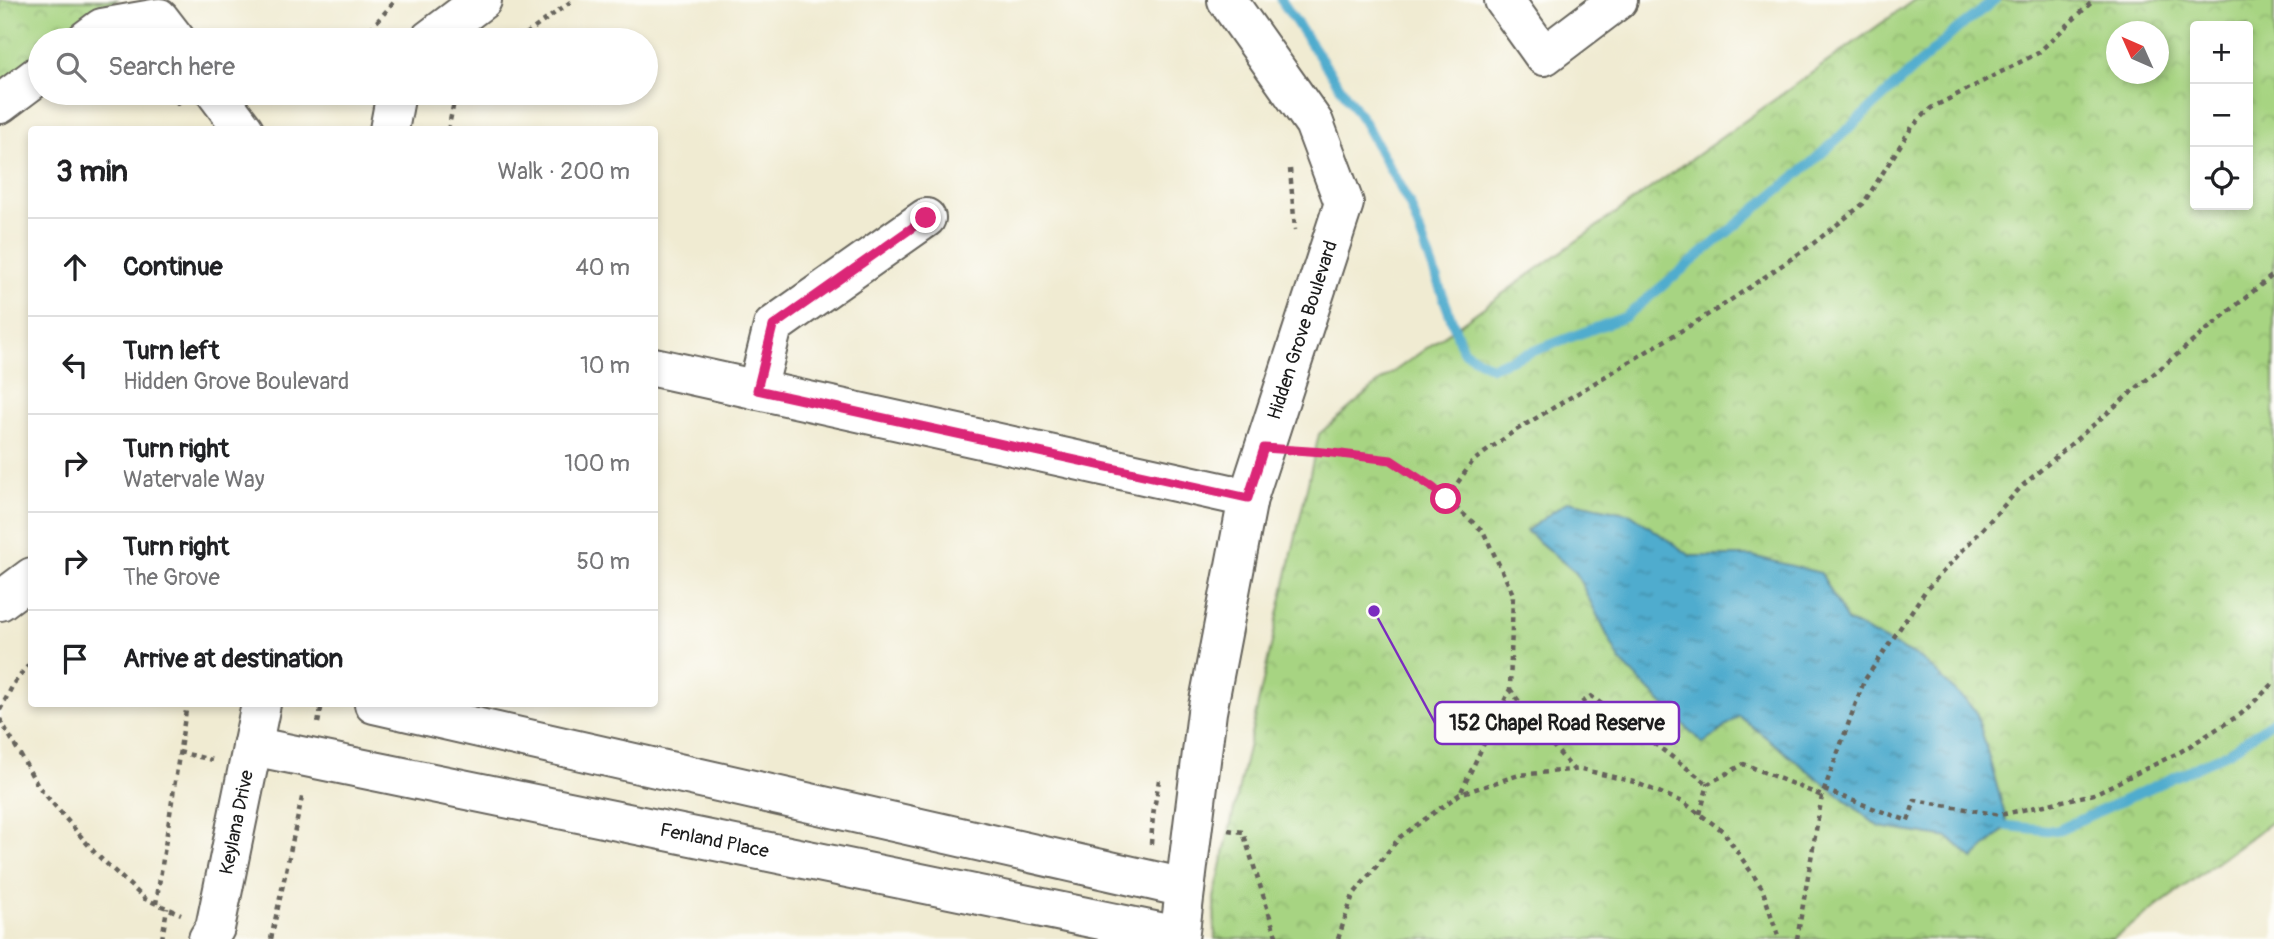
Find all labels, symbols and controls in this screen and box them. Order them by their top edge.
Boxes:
north arrow [2106,21,2169,84]
map controls [2190,21,2253,210]
button: + [2190,21,2253,84]
search box [28,28,658,105]
icon: search [52,48,90,86]
text: Search here [108,51,235,83]
button: − [2190,84,2253,147]
button: locate [2190,147,2253,210]
text: 3 min [56,153,128,190]
text: Walk · 200 m [497,157,630,186]
route end [910,202,941,233]
street label: Hidden Grove Boulevard [1262,238,1343,423]
icon: ahead [56,248,94,286]
text: Continue [123,251,223,283]
text: 40 m [576,253,630,282]
text: Turn left [123,335,219,367]
icon: left [56,346,94,384]
text: 10 m [580,351,630,380]
text: Hidden Grove Boulevard [123,367,349,396]
text: Turn right [123,433,229,465]
icon: right [56,444,94,482]
text: 100 m [564,449,630,478]
text: Watervale Way [123,465,264,494]
route start [1430,483,1461,514]
text: Turn right [123,531,229,563]
icon: right [56,542,94,580]
text: 50 m [576,547,630,576]
text: The Grove [123,563,220,592]
icon: arrive [56,640,94,678]
text: Arrive at destination [123,643,343,675]
callout: 152 Chapel Road Reserve [1435,702,1679,744]
text: 152 Chapel Road Reserve [1449,710,1666,737]
street label: Keylana Drive [214,767,259,877]
street label: Fenland Place [658,818,772,864]

